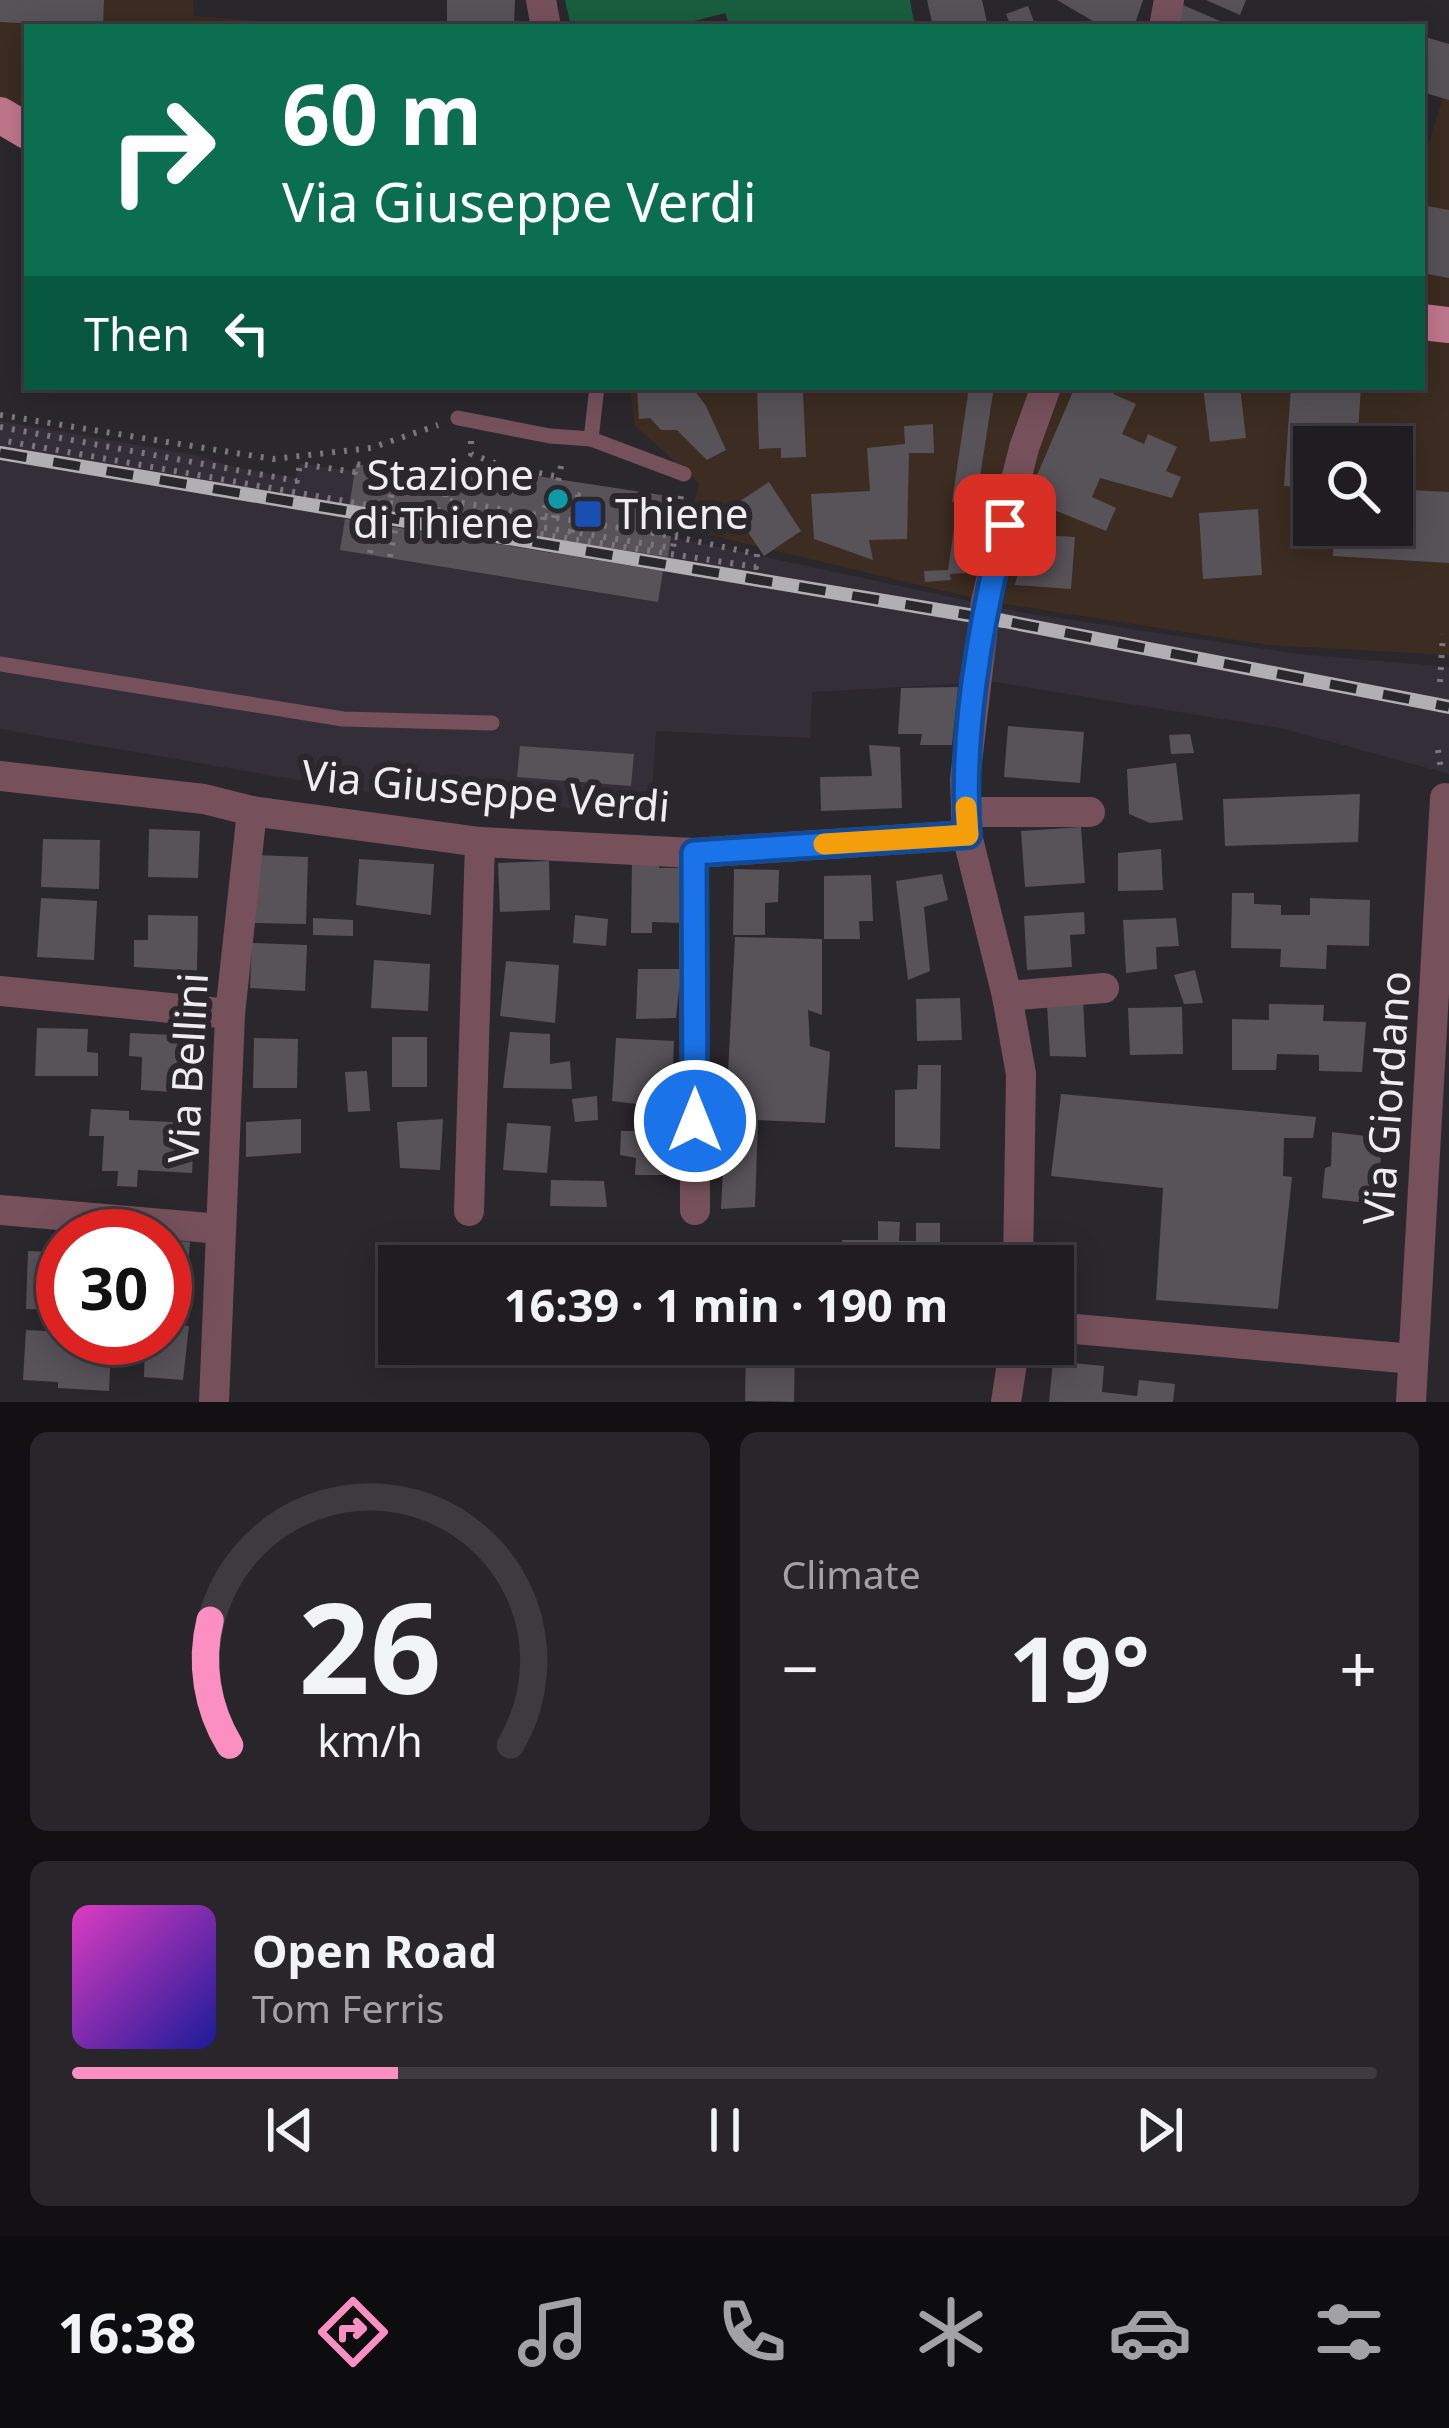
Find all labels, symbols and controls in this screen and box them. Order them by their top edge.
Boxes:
text: 60 m [282,55,482,170]
icon: right [84,72,240,228]
text: Via Giuseppe Verdi [282,164,757,238]
icon: left [214,300,280,366]
text: Then [84,303,190,364]
map controls [1293,426,1413,546]
button: search [1293,426,1413,546]
place label: Stazione di Thiene [353,445,534,550]
pin [954,474,1056,576]
place label: Thiene [615,484,748,541]
marker: Stazione di Thiene [545,486,571,512]
icon: arrive [972,492,1038,558]
marker: Thiene [572,498,604,530]
street label: Via Giuseppe Verdi [300,745,673,834]
street label: Via Giordano [1348,969,1423,1227]
street label: Via Bellini [153,971,220,1165]
position arrow [632,1058,758,1184]
speed limit sign: 30 [36,1209,192,1365]
text: 16:39 · 1 min · 190 m [504,1274,948,1335]
text: Climate [782,1547,921,1600]
text: 26 [298,1561,441,1731]
text: 19° [1009,1606,1150,1728]
text: − [782,1622,819,1712]
text: + [1339,1622,1377,1712]
text: km/h [317,1710,422,1769]
text: Open Road [252,1920,497,1981]
text: Tom Ferris [252,1981,444,2034]
icon: previous [257,2097,323,2163]
icon: pause [692,2097,758,2163]
icon: next [1127,2097,1193,2163]
icon: directions [311,2290,395,2374]
icon: music [511,2290,595,2374]
icon: phone [710,2290,794,2374]
icon: climate [909,2290,993,2374]
icon: car [1108,2290,1192,2374]
icon: filters [1307,2290,1391,2374]
text: 16:38 [58,2295,196,2369]

